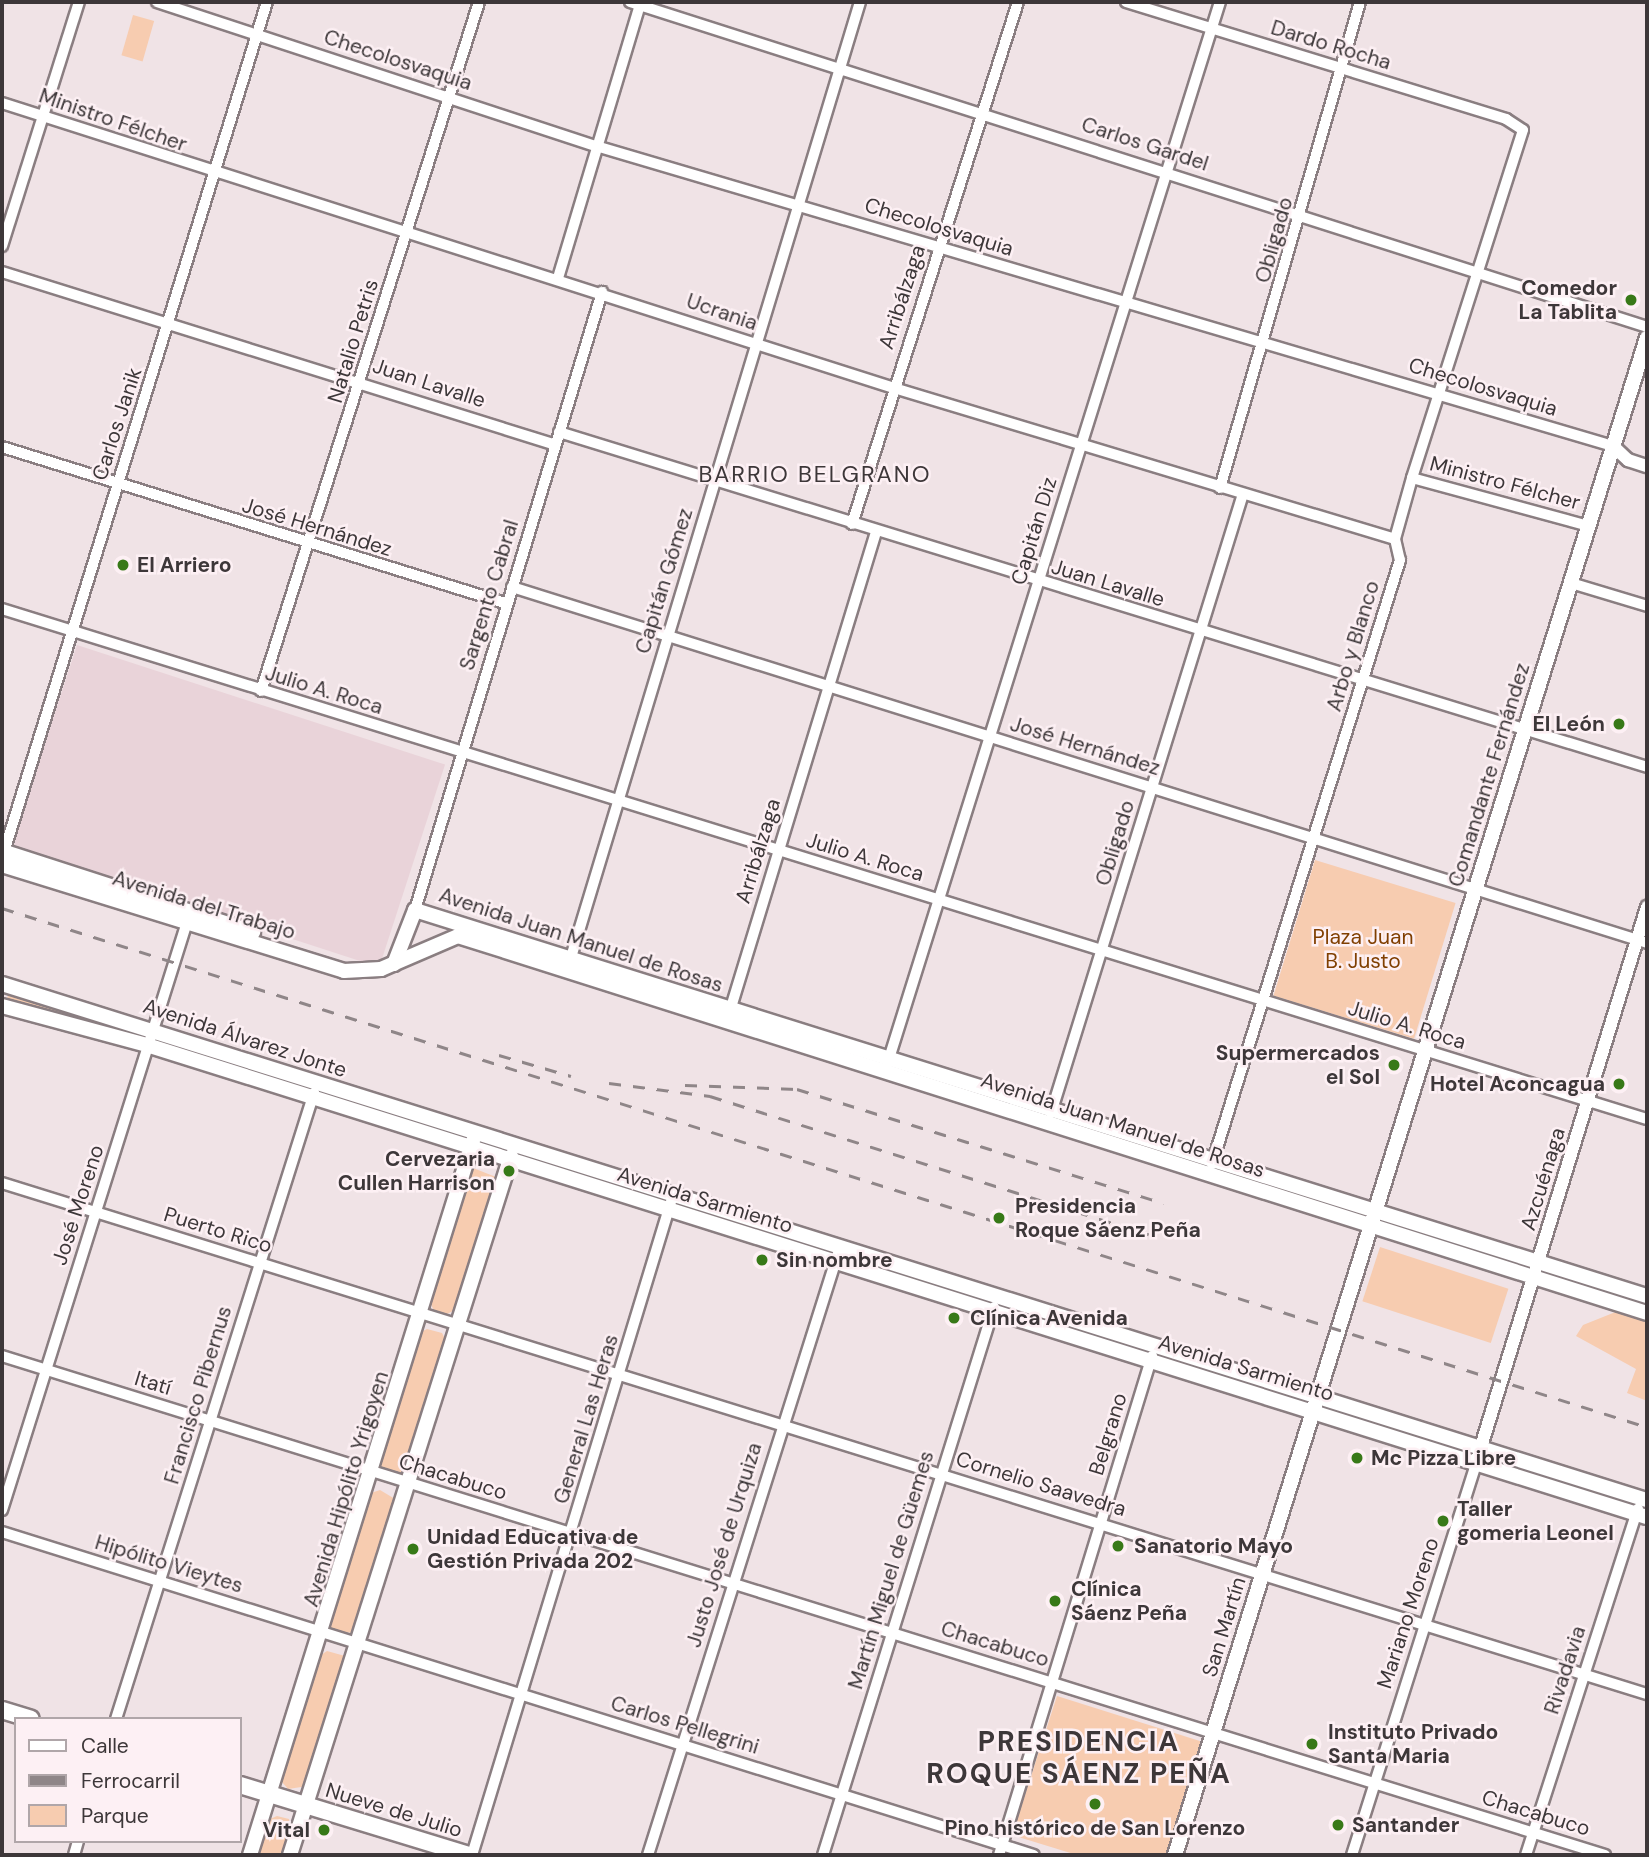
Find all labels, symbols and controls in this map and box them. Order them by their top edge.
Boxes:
street label: Dardo Rocha [1268,15,1394,75]
street label: Checolosvaquia [321,24,475,96]
street label: Ministro Félcher [36,83,190,157]
street label: Carlos Gardel [1078,112,1212,176]
street label: Checolosvaquia [862,192,1016,262]
street label: Obligado [1250,194,1298,286]
street label: Arribálzaga [873,242,931,352]
place label: Comedor La Tablita [1519,275,1617,325]
street label: Natalio Petris [322,276,384,406]
street label: Ucrania [683,288,761,336]
marker: Comedor La Tablita [1623,292,1639,308]
street label: Checolosvaquia [1406,352,1560,422]
street label: Juan Lavalle [369,353,489,413]
street label: Carlos Janik [87,364,147,484]
street label: Ministro Félcher [1427,451,1583,515]
district label: BARRIO BELGRANO [700,460,930,488]
street label: Capitán Diz [1006,474,1062,588]
street label: José Hernández [239,492,395,562]
street label: Capitán Gómez [630,505,698,657]
street label: Sargento Cabral [454,517,524,673]
place label: El Arriero [137,552,231,578]
street label: Juan Lavalle [1048,554,1168,612]
marker: El Arriero [115,557,131,573]
street label: Arbo y Blanco [1321,578,1385,714]
street label: Julio A. Roca [262,660,386,720]
street label: Comandante Fernández [1443,660,1535,890]
street label: José Hernández [1007,711,1163,781]
place label: El León [1533,711,1605,737]
marker: El León [1611,716,1627,732]
street label: Arribálzaga [730,796,786,906]
street label: Obligado [1090,797,1140,889]
street label: Julio A. Roca [803,827,927,887]
street label: Avenida del Trabajo [110,865,298,945]
street label: Avenida Juan Manuel de Rosas [436,882,726,998]
park label: Plaza Juan B. Justo [1313,924,1413,974]
street label: Avenida Álvarez Jonte [140,993,350,1083]
street label: Julio A. Roca [1345,995,1469,1055]
place label: Supermercados el Sol [1216,1040,1380,1090]
marker: Supermercados el Sol [1386,1057,1402,1073]
street label: Avenida Juan Manuel de Rosas [978,1067,1268,1183]
place label: Hotel Aconcagua [1430,1071,1605,1097]
marker: Hotel Aconcagua [1611,1076,1627,1092]
street label: Azcuénaga [1515,1125,1571,1233]
street label: José Moreno [47,1142,109,1268]
place label: Cervezaria Cullen Harrison [338,1146,495,1196]
street label: Avenida Sarmiento [614,1161,796,1239]
marker: Cervezaria Cullen Harrison [501,1163,517,1179]
place label: Presidencia Roque Sáenz Peña [1015,1193,1201,1243]
street label: Puerto Rico [161,1202,275,1258]
marker: Presidencia Roque Sáenz Peña [989,1208,1009,1228]
place label: Sin nombre [776,1247,893,1273]
marker: Sin nombre [754,1252,770,1268]
street label: Francisco Pibernus [159,1303,237,1487]
place label: Clínica Avenida [970,1305,1128,1331]
marker: Clínica Avenida [944,1308,964,1328]
street label: Avenida Sarmiento [1155,1329,1337,1407]
street label: General Las Heras [548,1331,624,1507]
street label: Itatí [132,1366,174,1400]
street label: Avenida Hipólito Yrigoyen [298,1368,394,1610]
street label: Belgrano [1084,1390,1132,1478]
street label: Justo José de Urquiza [681,1440,767,1650]
place label: Mc Pizza Libre [1371,1445,1516,1471]
street label: Cornelio Saavedra [953,1446,1129,1522]
street label: Martín Miguel de Güemes [843,1448,939,1692]
street label: Chacabuco [396,1449,510,1505]
marker: Mc Pizza Libre [1349,1450,1365,1466]
place label: Taller gomeria Leonel [1457,1496,1614,1546]
marker: Taller gomeria Leonel [1435,1513,1451,1529]
place label: Unidad Educativa de Gestión Privada 202 [427,1524,638,1574]
street label: Hipólito Vieytes [92,1530,246,1598]
place label: Sanatorio Mayo [1134,1533,1293,1559]
street label: Mariano Moreno [1372,1534,1444,1692]
marker: Sanatorio Mayo [1108,1536,1128,1556]
marker: Unidad Educativa de Gestión Privada 202 [405,1541,421,1557]
street label: San Martín [1197,1574,1251,1680]
place label: Clínica Sáenz Peña [1071,1576,1187,1626]
marker: Clínica Sáenz Peña [1045,1591,1065,1611]
street label: Chacabuco [938,1616,1052,1672]
street label: Rivadavia [1539,1623,1591,1717]
street label: Carlos Pellegrini [608,1690,762,1760]
legend [14,1717,242,1843]
place label: Instituto Privado Santa Maria [1328,1719,1498,1769]
district label: PRESIDENCIA ROQUE SÁENZ PEÑA [928,1725,1230,1791]
text: Calle [81,1732,129,1760]
marker: Instituto Privado Santa Maria [1302,1734,1322,1754]
text: Ferrocarril [81,1767,180,1795]
street label: Nueve de Julio [323,1777,465,1843]
street label: Chacabuco [1479,1785,1593,1841]
marker: Pino histórico de San Lorenzo [1087,1796,1103,1812]
text: Parque [81,1802,149,1830]
place label: Santander [1352,1812,1459,1838]
place label: Pino histórico de San Lorenzo [945,1815,1245,1841]
place label: Vital [262,1817,310,1843]
marker: Santander [1330,1817,1346,1833]
marker: Vital [316,1822,332,1838]

